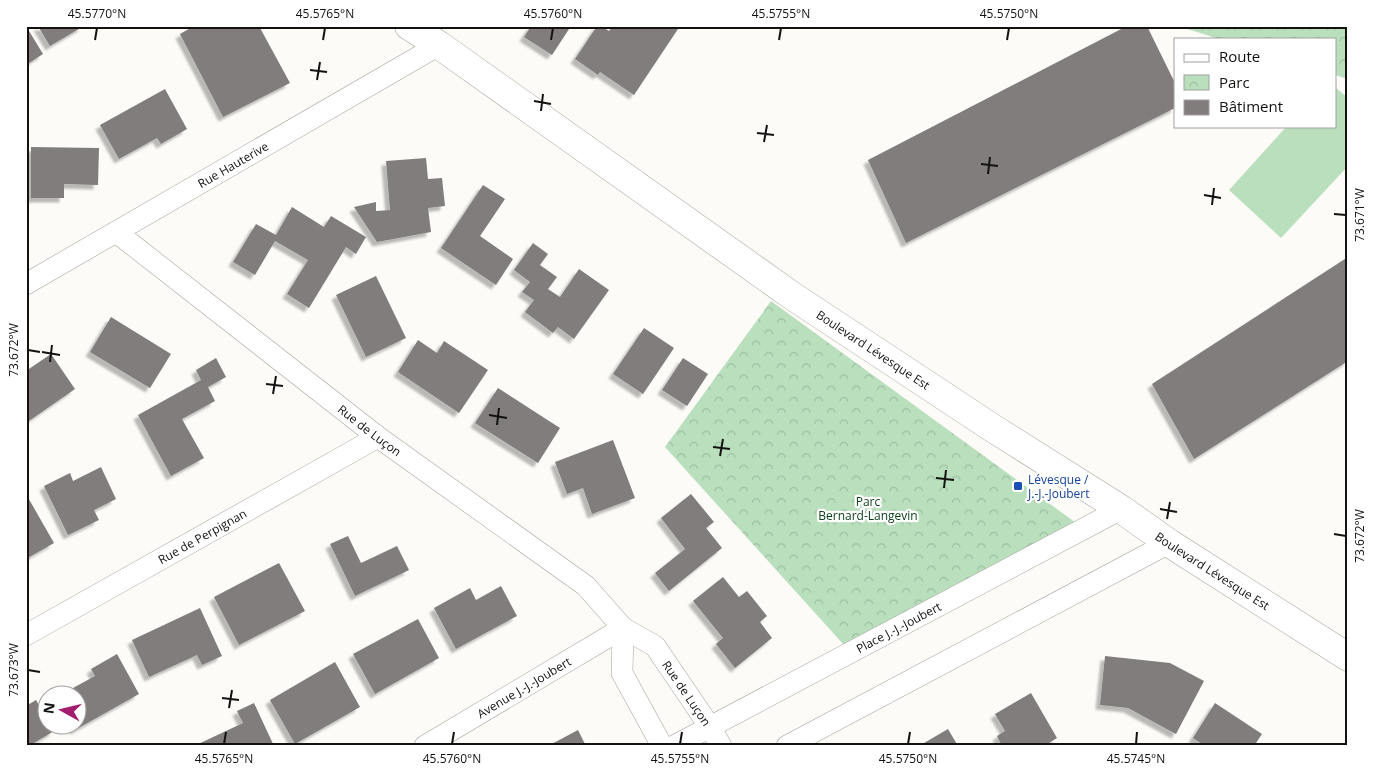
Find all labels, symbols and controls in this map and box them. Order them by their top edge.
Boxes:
text: 45.5770°N [68,5,126,22]
text: 45.5765°N [296,5,354,22]
text: 45.5760°N [524,5,582,22]
text: 45.5755°N [752,5,810,22]
text: 45.5750°N [980,5,1038,22]
legend [1174,38,1336,128]
text: Route [1219,46,1260,66]
text: Parc [1219,72,1250,92]
text: Bâtiment [1219,96,1283,116]
street label: Rue Hauterive [194,137,272,191]
text: 73.671°W [1351,188,1368,242]
street label: Boulevard Lévesque Est [813,306,934,393]
text: 73.672°W [5,323,22,377]
street label: Rue de Luçon [335,400,405,460]
place label: Lévesque / J.-J.-Joubert [1027,471,1090,502]
marker: Lévesque / J.-J.-Joubert [1012,480,1024,492]
park label: Parc Bernard-Langevin [818,493,918,524]
street label: Rue de Perpignan [155,504,249,568]
text: 73.672°W [1351,509,1368,563]
street label: Boulevard Lévesque Est [1152,527,1273,614]
street label: Place J.-J.-Joubert [853,597,944,657]
text: 73.673°W [5,643,22,697]
street label: Avenue J.-J.-Joubert [474,653,574,722]
street label: Rue de Luçon [659,657,715,729]
north arrow [38,684,88,734]
text: N [38,701,59,715]
text: 45.5765°N [195,750,253,767]
text: 45.5760°N [423,750,481,767]
text: 45.5755°N [651,750,709,767]
text: 45.5750°N [879,750,937,767]
text: 45.5745°N [1107,750,1165,767]

